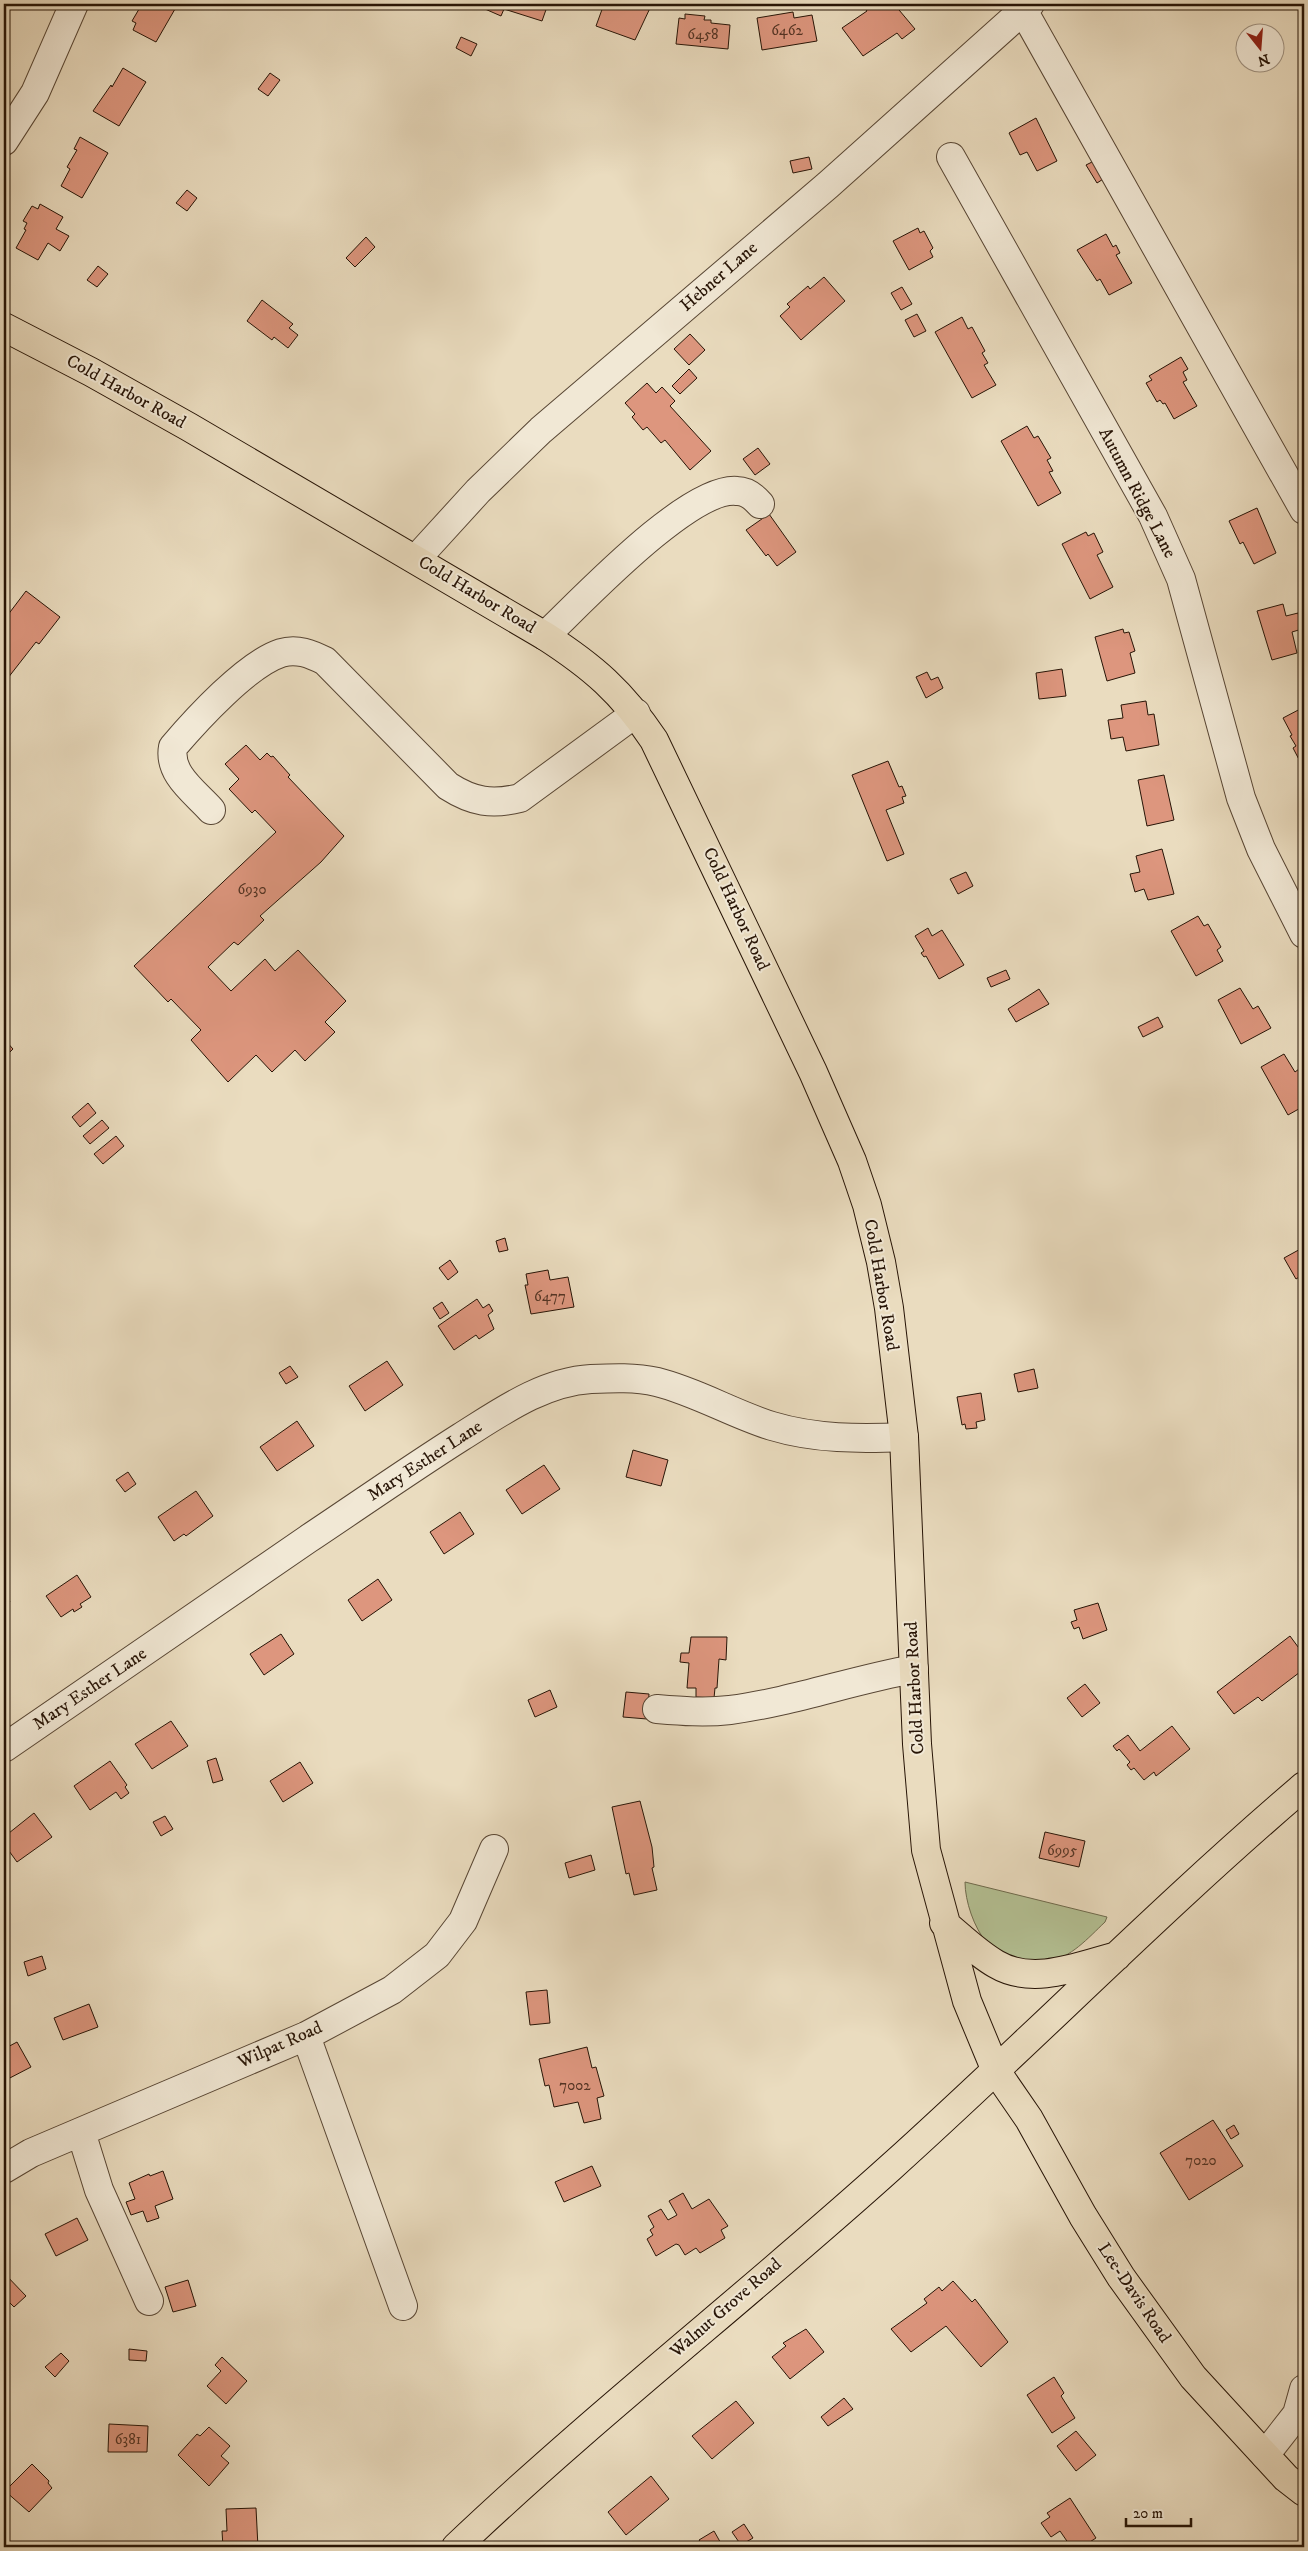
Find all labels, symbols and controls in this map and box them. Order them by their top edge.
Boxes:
house number: 6462 [771,21,803,40]
north arrow [1236,22,1286,72]
house number: 6458 [687,25,719,44]
text: N [1255,49,1272,70]
street label: Hebner Lane [676,237,762,317]
street label: Cold Harbor Road [62,350,190,434]
street label: Autumn Ridge Lane [1093,424,1181,562]
street label: Cold Harbor Road [414,551,540,639]
street label: Cold Harbor Road [698,844,774,974]
house number: 6930 [238,880,266,899]
street label: Cold Harbor Road [859,1217,903,1353]
house number: 6477 [534,1287,566,1306]
street label: Mary Esther Lane [363,1416,487,1506]
street label: Cold Harbor Road [901,1621,929,1755]
street label: Mary Esther Lane [29,1643,151,1735]
house number: 6995 [1047,1841,1078,1860]
street label: Wilpat Road [233,2017,326,2074]
house number: 7002 [559,2076,591,2095]
house number: 7020 [1185,2151,1217,2170]
street label: Lee-Davis Road [1092,2239,1176,2347]
street label: Walnut Grove Road [665,2254,786,2363]
house number: 6381 [115,2430,141,2449]
scale bar [1126,2496,1190,2528]
text: 20 m [1133,2504,1163,2523]

